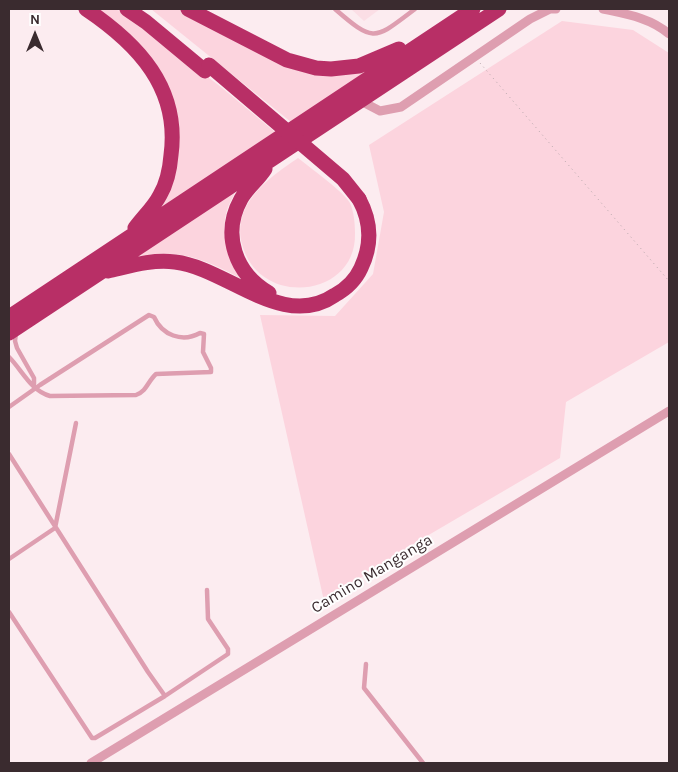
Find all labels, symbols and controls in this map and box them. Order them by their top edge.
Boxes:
north arrow [10,10,60,60]
text: N [30,11,40,28]
street label: Camino Manganga [308,530,436,618]

